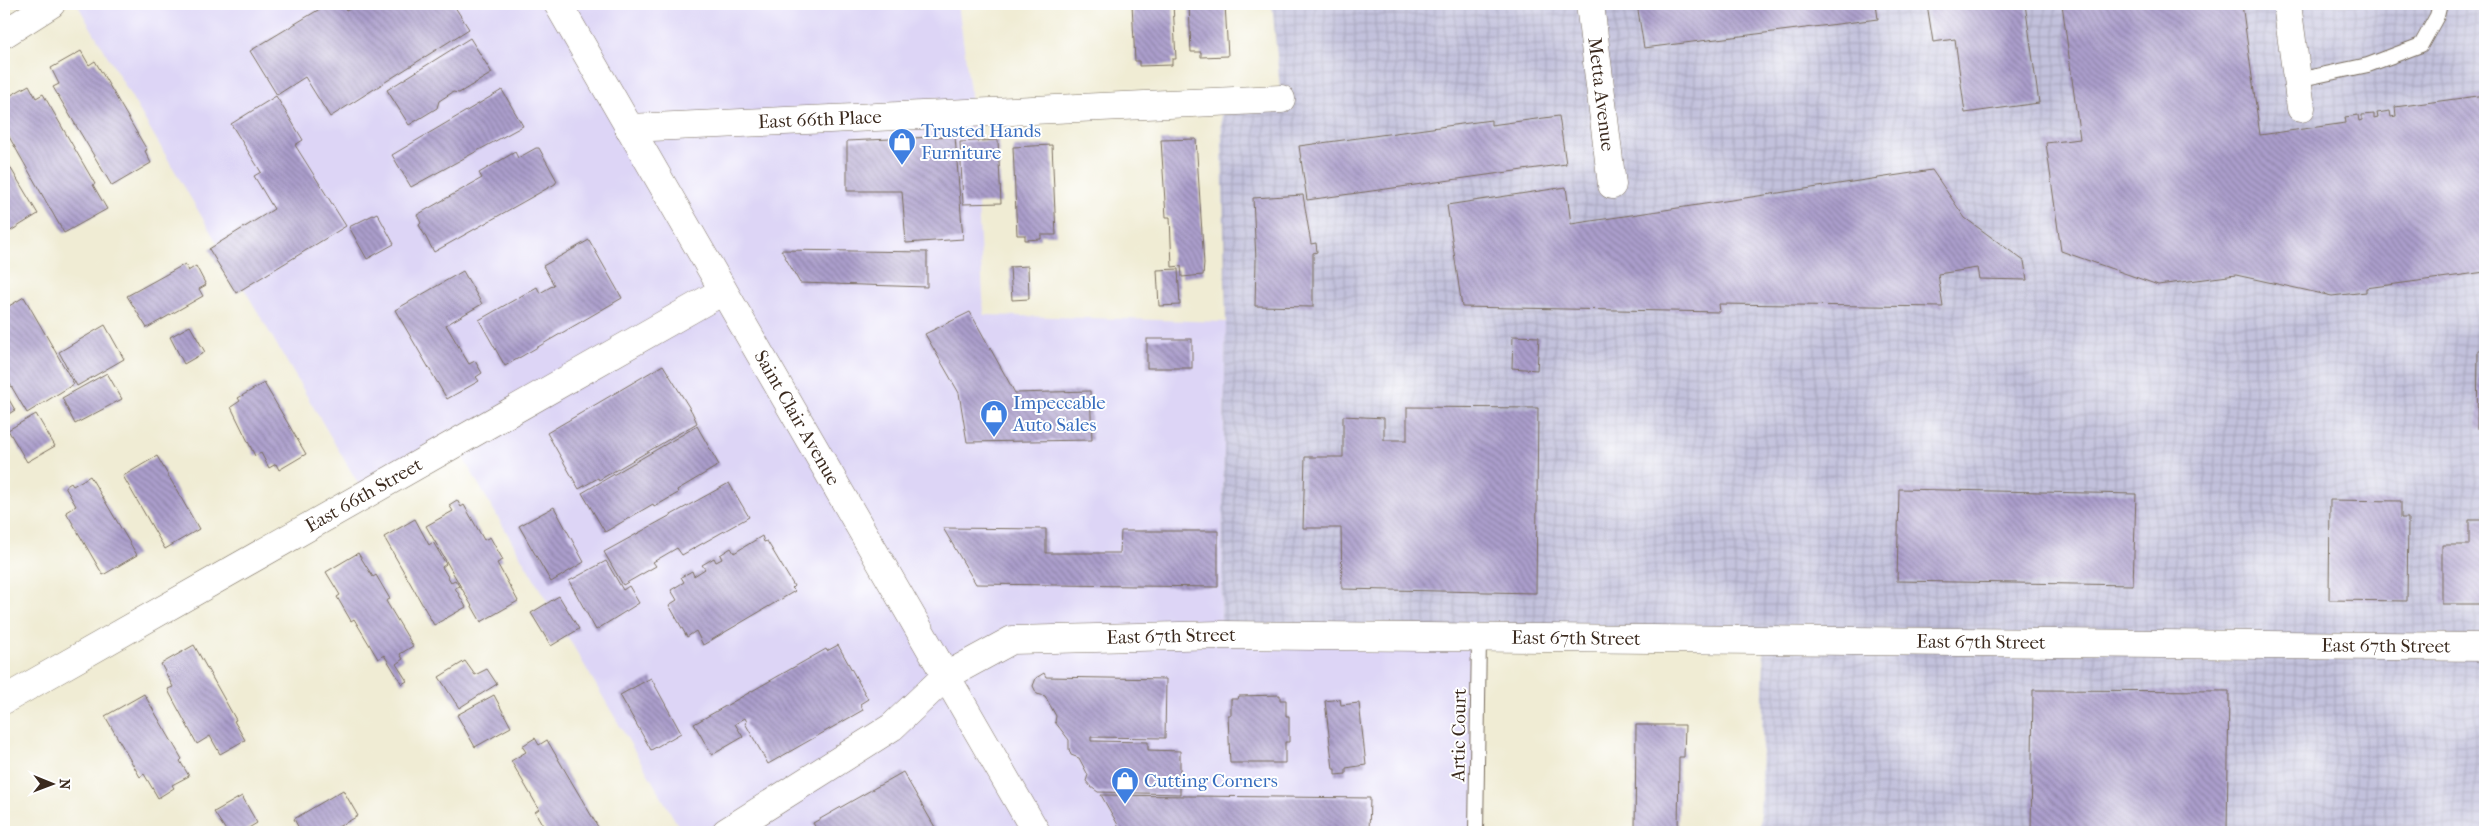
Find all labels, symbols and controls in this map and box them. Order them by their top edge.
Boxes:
street label: Metta Avenue [1583,36,1619,152]
street label: East 66th Place [758,106,882,133]
place label: Trusted Hands Furniture [921,120,1041,164]
shop icon: Trusted Hands Furniture [887,127,917,166]
street label: Saint Clair Avenue [749,347,845,489]
place label: Impeccable Auto Sales [1012,392,1106,436]
shop icon: Impeccable Auto Sales [979,399,1009,438]
street label: East 66th Street [302,453,426,537]
street label: East 67th Street [1106,624,1236,649]
street label: East 67th Street [1511,627,1641,650]
street label: East 67th Street [1916,631,2046,654]
street label: East 67th Street [2321,634,2451,658]
street label: Artic Court [1447,688,1471,783]
north arrow [28,758,78,808]
shop icon: Cutting Corners [1110,766,1140,805]
place label: Cutting Corners [1144,770,1278,792]
text: N [56,779,73,790]

